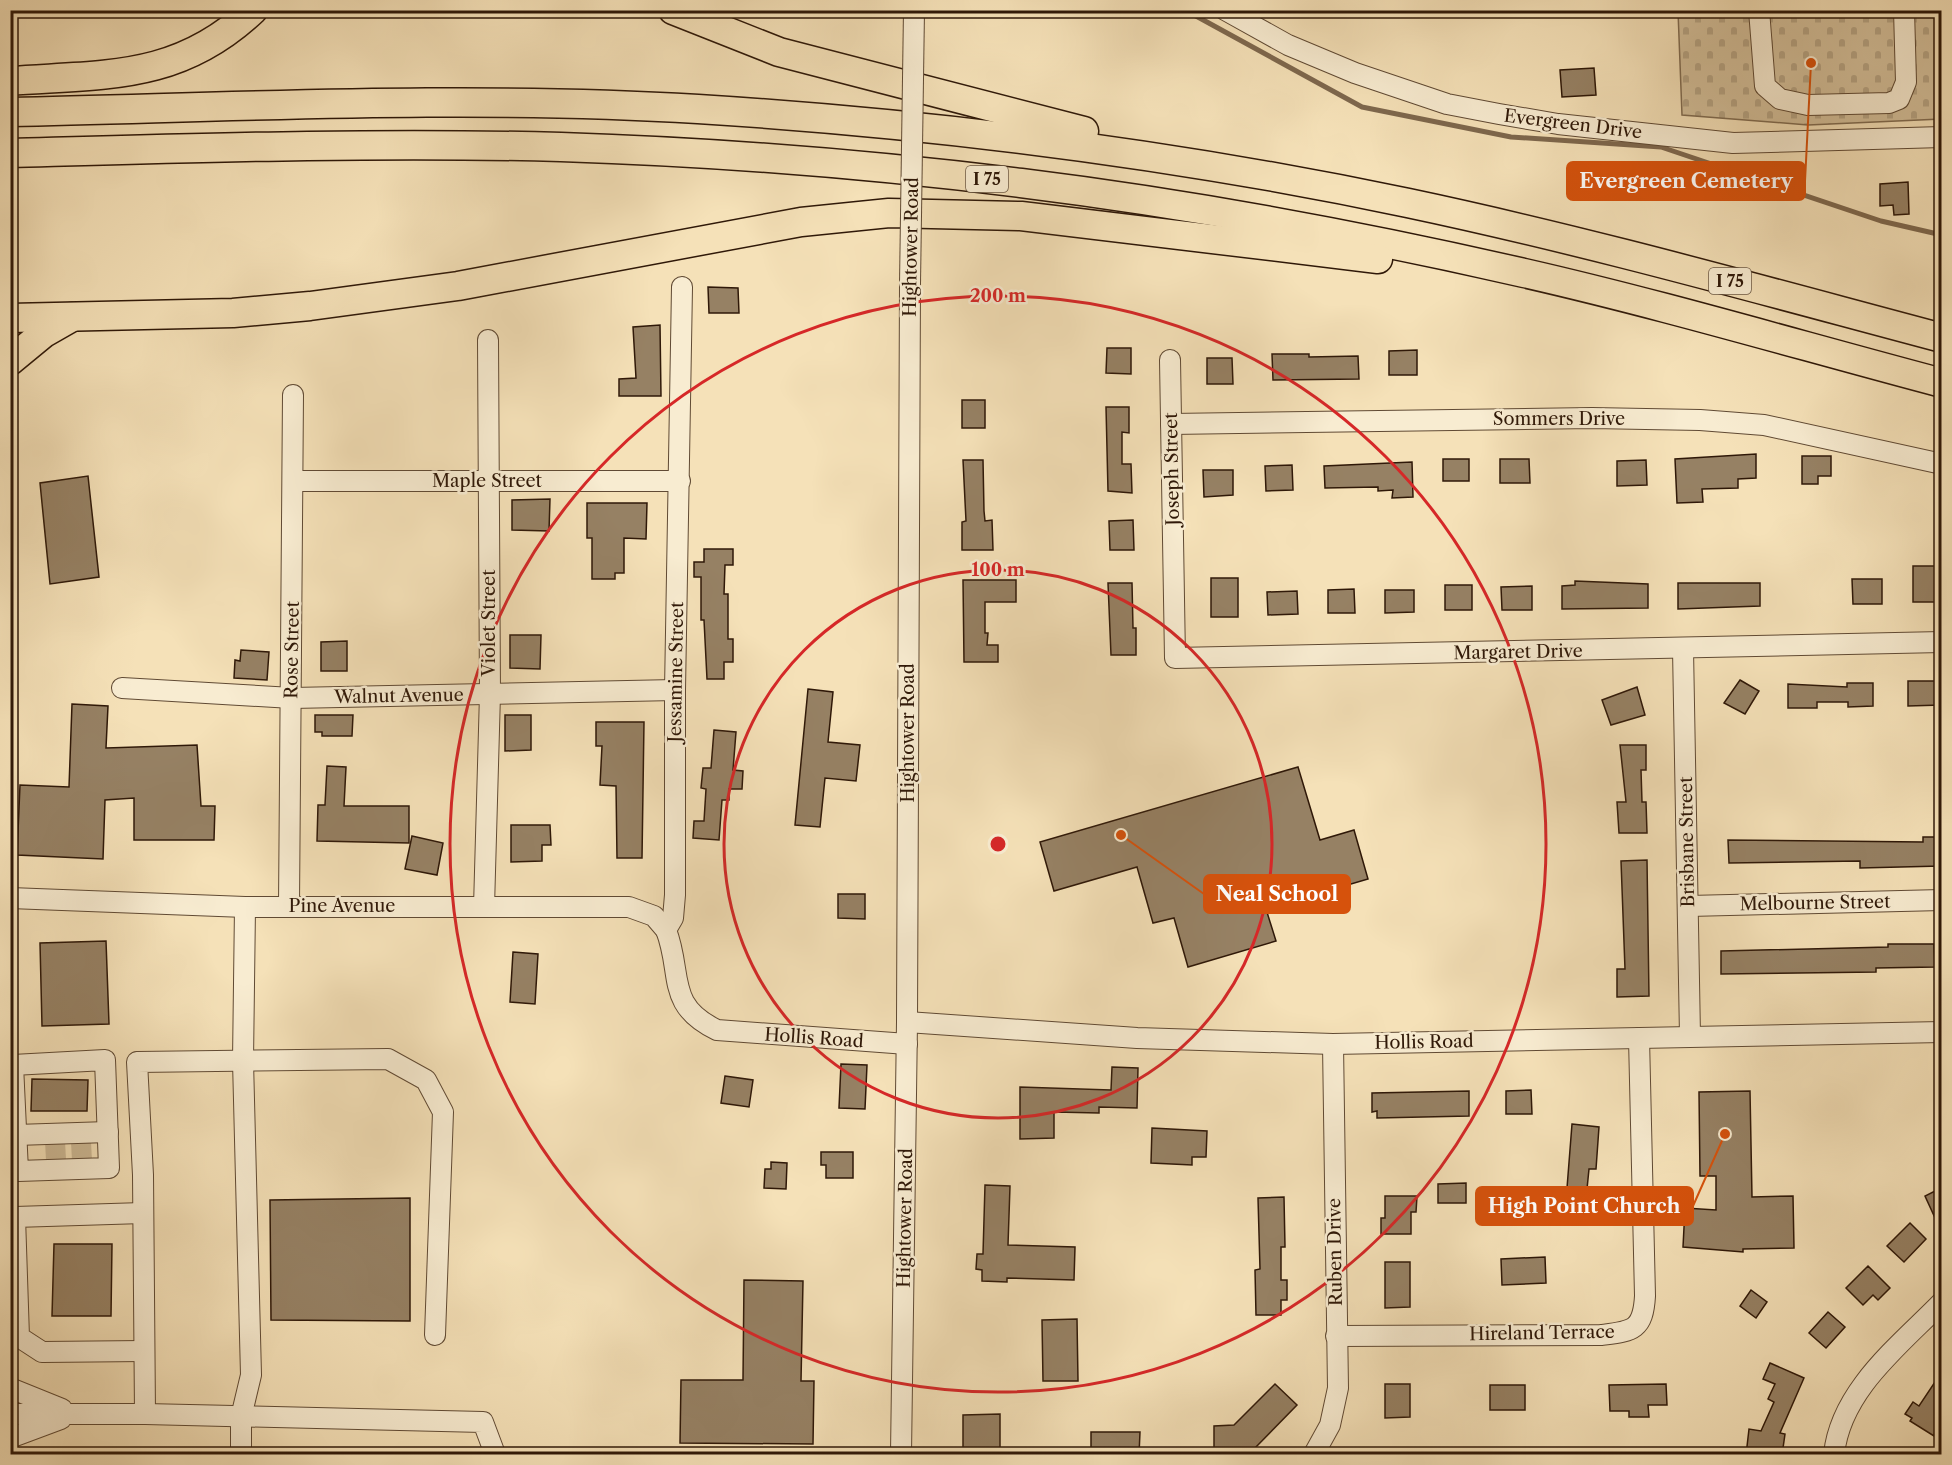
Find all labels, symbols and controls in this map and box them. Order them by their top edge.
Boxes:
street label: Evergreen Drive [1503,105,1643,143]
callout: Evergreen Cemetery [1567,162,1805,200]
road number: I 75 [966,166,1008,192]
text: Evergreen Cemetery [1579,169,1793,193]
street label: Hightower Road [899,177,923,317]
road number: I 75 [1709,268,1751,294]
text: 200 m [970,285,1026,307]
street label: Sommers Drive [1493,408,1625,430]
street label: Joseph Street [1160,412,1184,529]
street label: Maple Street [432,470,543,492]
text: 100 m [971,559,1025,581]
street label: Violet Street [478,569,500,678]
street label: Rose Street [280,600,304,699]
street label: Jessamine Street [664,601,688,746]
street label: Margaret Drive [1453,640,1583,664]
street label: Hightower Road [897,663,919,803]
street label: Walnut Avenue [333,684,464,708]
street label: Brisbane Street [1675,776,1699,908]
centre of rings [988,834,1008,854]
callout: Neal School [1204,875,1350,913]
text: Neal School [1216,882,1338,906]
street label: Melbourne Street [1739,891,1891,915]
street label: Pine Avenue [289,895,395,917]
street label: Hollis Road [764,1024,864,1052]
street label: Hollis Road [1374,1030,1474,1054]
street label: Hightower Road [893,1148,917,1288]
callout: High Point Church [1476,1187,1693,1225]
text: High Point Church [1488,1194,1681,1218]
street label: Ruben Drive [1323,1198,1347,1306]
street label: Hireland Terrace [1469,1321,1615,1345]

